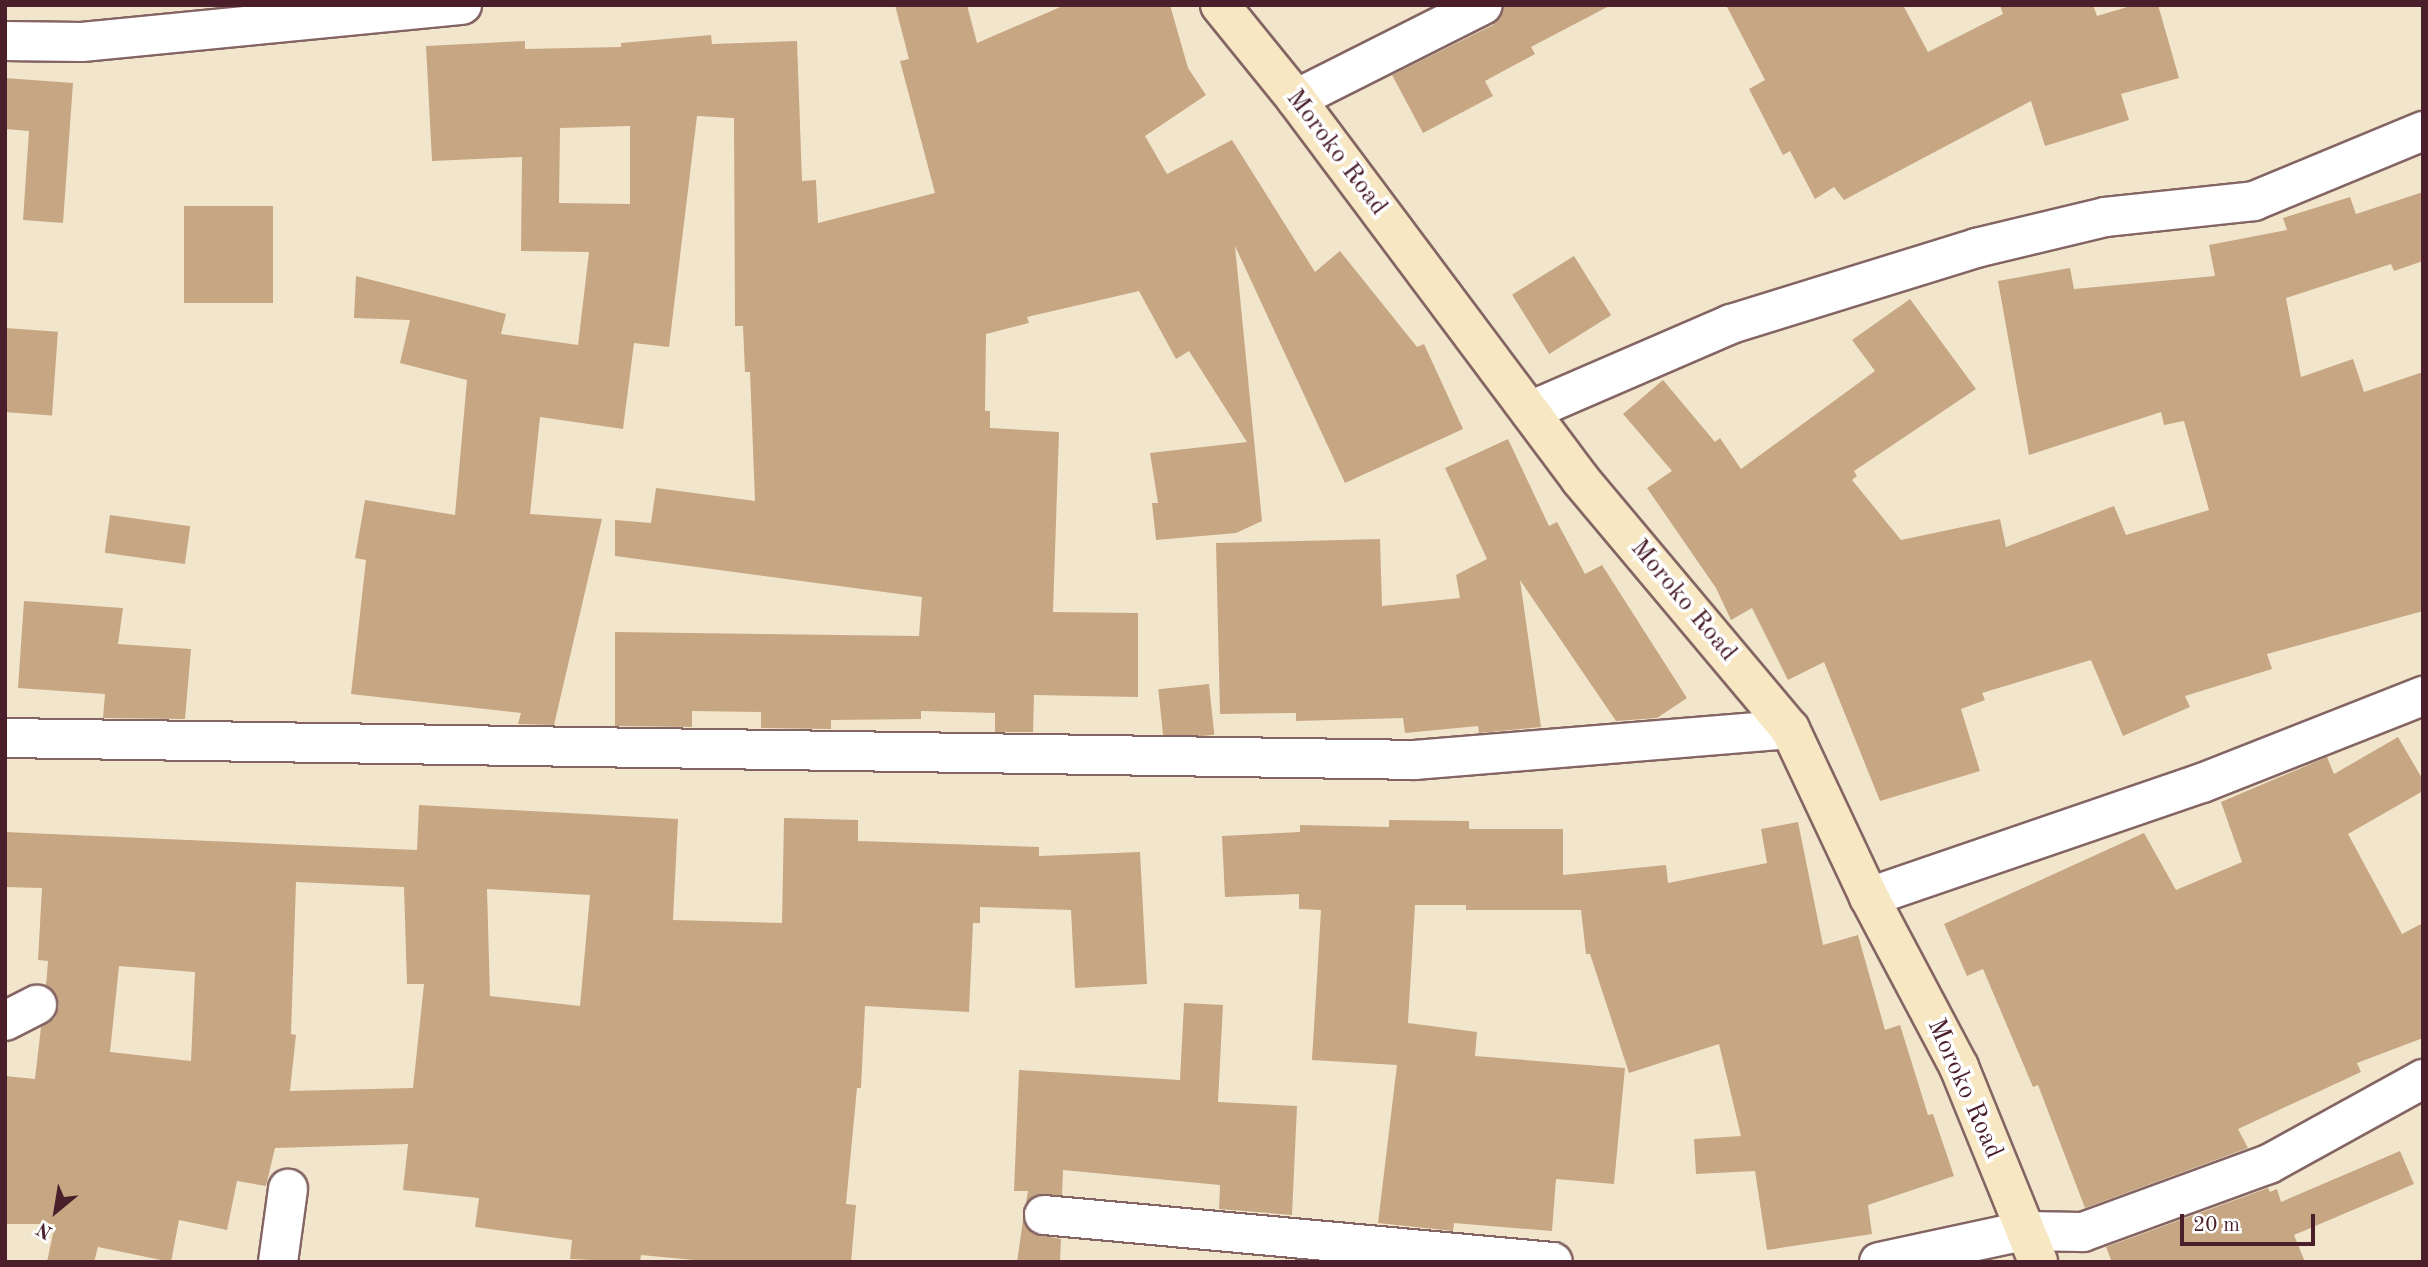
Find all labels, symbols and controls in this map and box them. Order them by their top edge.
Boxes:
street label: Moroko Road [1278,84,1394,222]
street label: Moroko Road [1623,534,1743,668]
street label: Moroko Road [1919,1014,2009,1164]
north arrow [21,1176,91,1246]
scale bar [2183,1200,2318,1244]
text: 20 m [2193,1215,2240,1236]
text: N [34,1218,56,1241]

